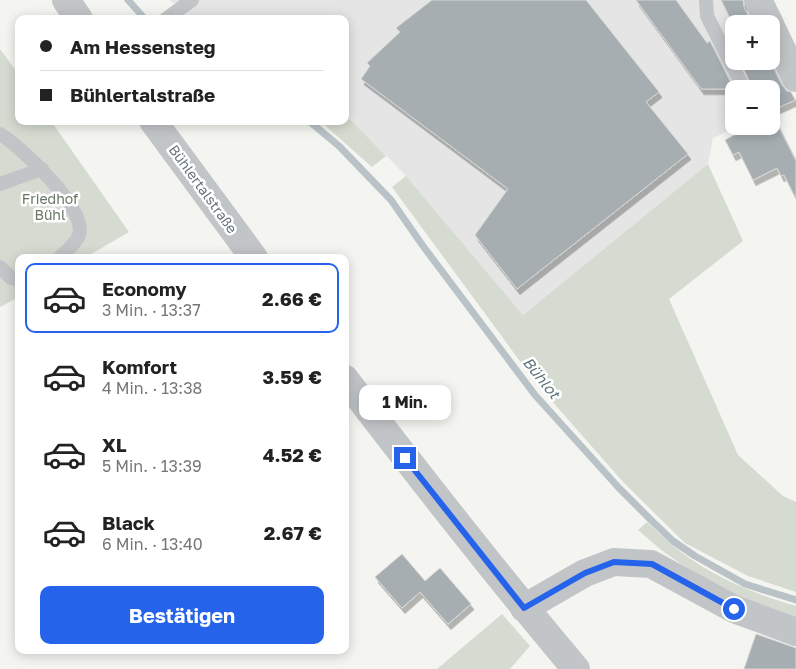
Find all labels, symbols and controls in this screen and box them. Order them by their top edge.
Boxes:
map controls [725,15,780,135]
button: + [725,15,780,70]
text: Am Hessensteg [70,35,216,58]
button: − [725,80,780,135]
text: Bühlertalstraße [70,83,215,106]
street label: Bühlertalstraße [166,141,241,236]
park label: Friedhof Bühl [22,190,78,223]
icon: car [42,276,87,321]
text: Economy [102,277,187,300]
text: 2.66 € [262,287,322,310]
text: 3 Min. · 13:37 [102,300,201,320]
water label: Bühlot [520,353,565,403]
icon: car [42,354,87,399]
text: Komfort [102,355,177,378]
text: 3.59 € [263,365,322,388]
text: 4 Min. · 13:38 [102,378,202,398]
callout: 1 Min. [359,386,451,420]
text: 1 Min. [382,392,428,412]
icon: car [42,432,87,477]
text: XL [102,433,127,456]
text: 4.52 € [263,443,322,466]
route end [394,447,416,469]
text: 5 Min. · 13:39 [102,456,202,476]
icon: car [42,510,87,555]
text: Black [102,511,155,534]
text: 2.67 € [264,521,322,544]
text: 6 Min. · 13:40 [102,534,203,554]
button: Bestätigen [40,586,324,644]
route start [723,598,745,620]

